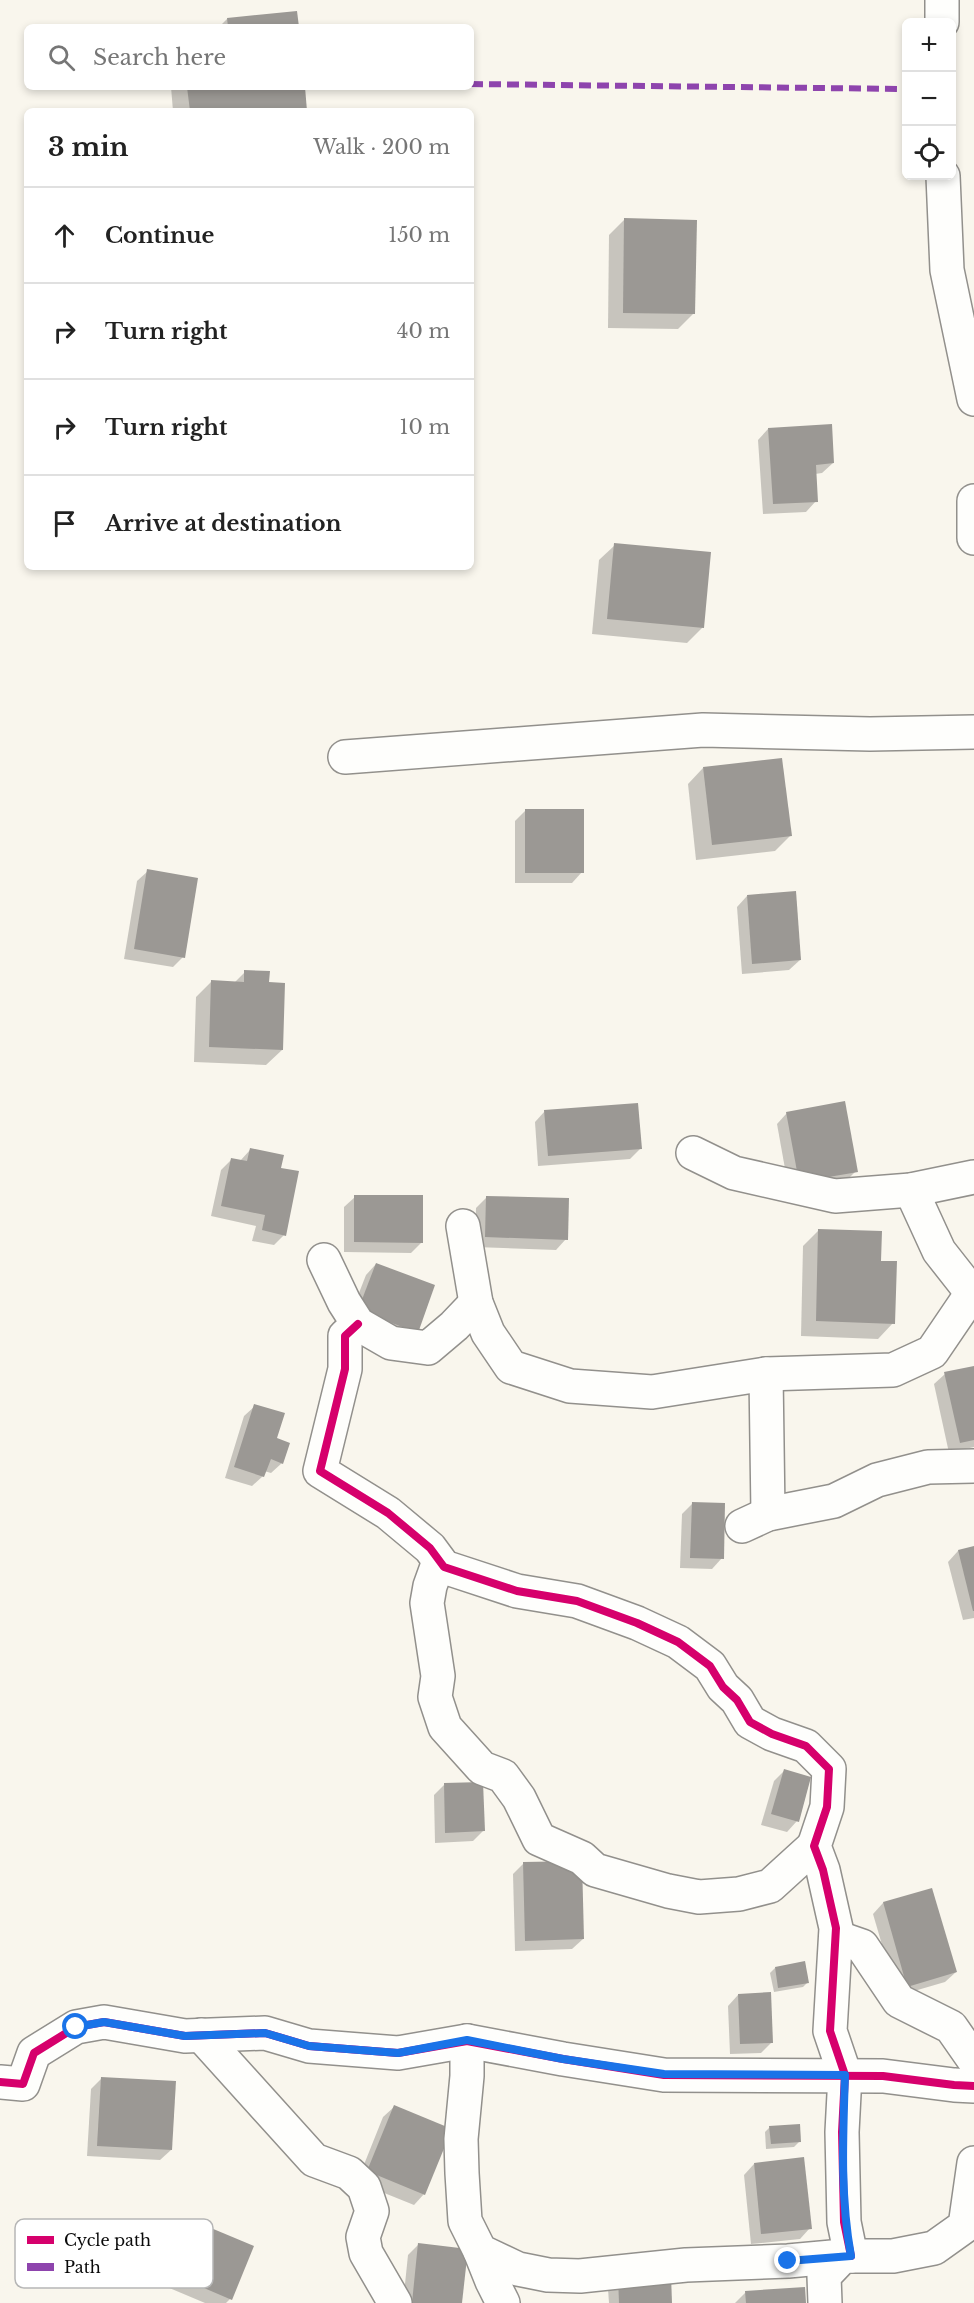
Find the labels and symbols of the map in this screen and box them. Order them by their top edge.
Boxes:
route start [62,2013,88,2039]
legend [15,2219,213,2288]
text: Cycle path [64,2230,151,2250]
route end [774,2247,800,2273]
text: Path [64,2257,101,2277]

